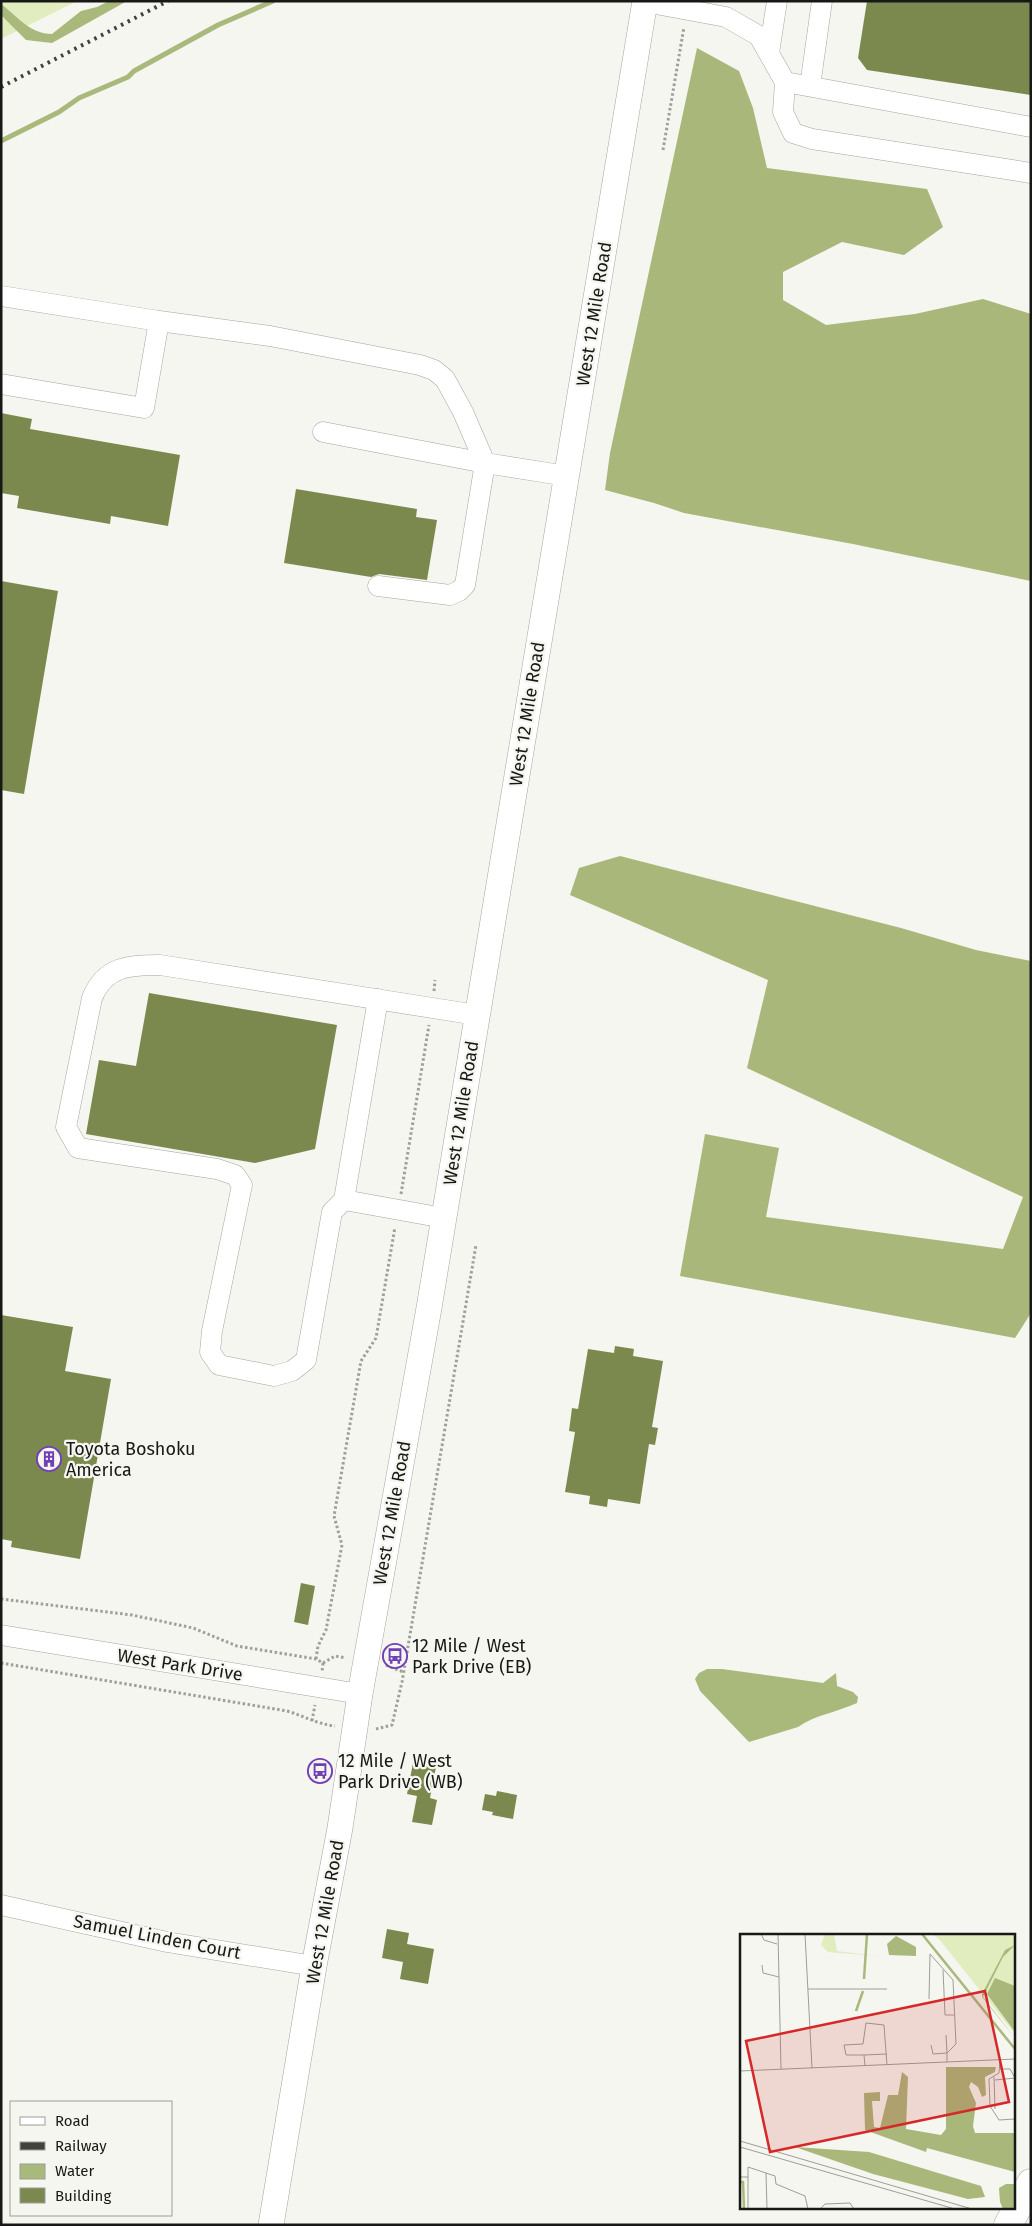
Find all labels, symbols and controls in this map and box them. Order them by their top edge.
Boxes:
street label: West 12 Mile Road [572,240,616,388]
street label: West 12 Mile Road [505,640,549,788]
street label: West 12 Mile Road [439,1039,483,1187]
place label: Toyota Boshoku America [66,1438,195,1481]
street label: West 12 Mile Road [368,1439,416,1587]
building icon: Toyota Boshoku America [36,1446,62,1472]
place label: 12 Mile / West Park Drive (EB) [412,1635,532,1678]
bus stop icon: 12 Mile / West Park Drive (EB) [382,1643,408,1669]
street label: West Park Drive [116,1644,244,1686]
place label: 12 Mile / West Park Drive (WB) [338,1750,463,1793]
bus stop icon: 12 Mile / West Park Drive (WB) [307,1758,333,1784]
street label: West 12 Mile Road [301,1838,349,1986]
street label: Samuel Linden Court [71,1910,243,1964]
inset map [740,1934,1014,2208]
legend [10,2101,172,2216]
text: Road [55,2112,90,2130]
text: Railway [55,2137,107,2155]
text: Water [55,2162,94,2180]
text: Building [55,2187,111,2205]

